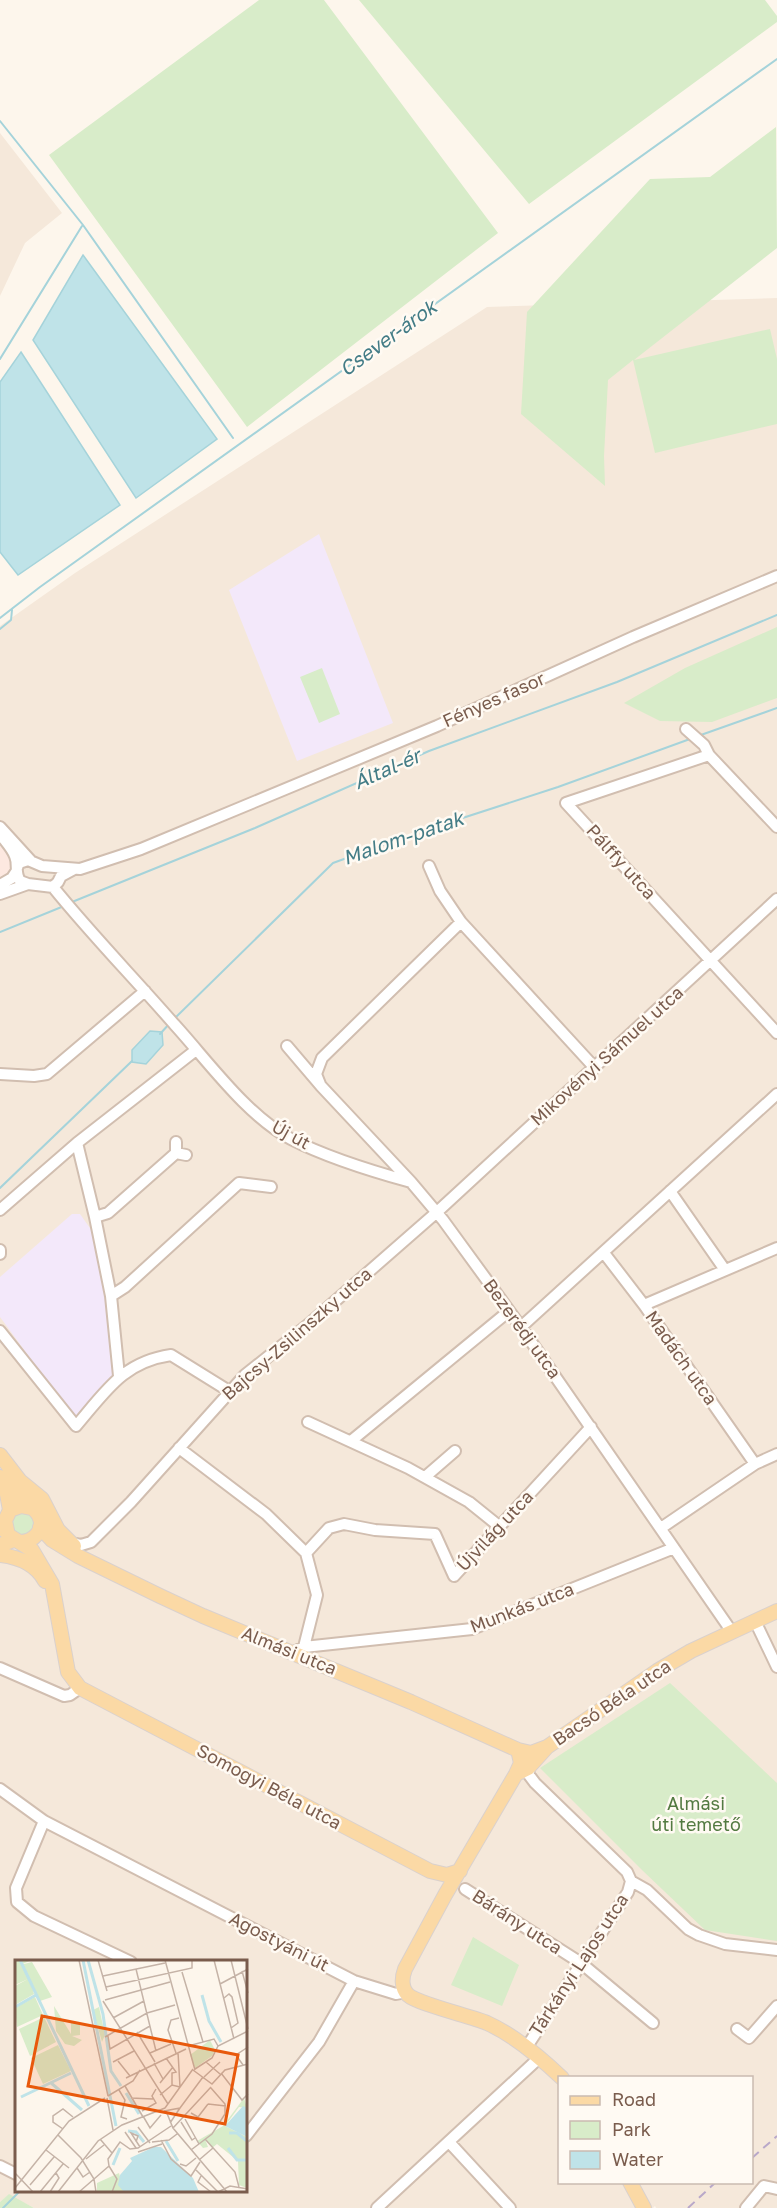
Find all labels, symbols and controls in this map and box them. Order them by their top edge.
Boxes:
water label: Csever-árok [334,292,443,380]
street label: Fényes fasor [439,667,548,731]
water label: Által-ér [349,741,427,793]
water label: Malom-patak [339,804,469,869]
street label: Pálffy utca [582,819,661,903]
street label: Mikovényi Sámuel utca [525,981,687,1130]
street label: Új út [268,1115,315,1154]
street label: Bajcsy-Zsilinszky utca [217,1262,376,1404]
street label: Bezerédj utca [479,1274,566,1383]
street label: Madách utca [641,1306,722,1409]
street label: Újvilág utca [451,1485,537,1575]
street label: Munkás utca [466,1577,577,1637]
street label: Almási utca [239,1621,340,1679]
street label: Bacsó Béla utca [548,1654,675,1750]
street label: Somogyi Béla utca [193,1739,346,1834]
park label: Almási úti temető [651,1792,741,1835]
street label: Bárány utca [469,1884,567,1958]
street label: Tárkányi Lajos utca [524,1889,632,2040]
street label: Agostyáni út [226,1907,333,1976]
inset map [15,1960,248,2193]
legend [558,2076,753,2184]
text: Road [612,2088,656,2110]
text: Park [612,2118,651,2140]
text: Water [612,2148,663,2170]

